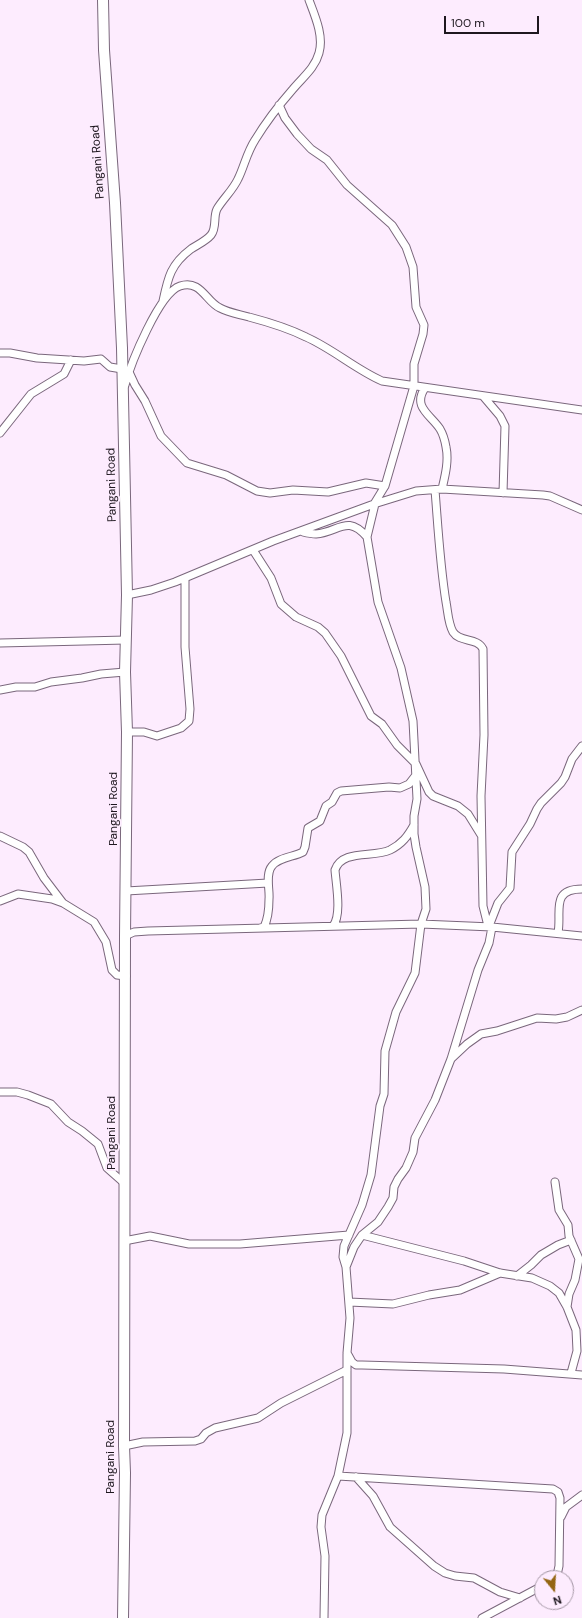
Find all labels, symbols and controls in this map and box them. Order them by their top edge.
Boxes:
scale bar [446,8,541,34]
text: 100 m [451,15,485,31]
street label: Pangani Road [88,124,108,200]
street label: Pangani Road [104,448,120,522]
street label: Pangani Road [107,772,121,846]
street label: Pangani Road [105,1096,119,1170]
street label: Pangani Road [104,1420,118,1494]
north arrow [534,1570,574,1610]
text: N [551,1593,563,1608]

